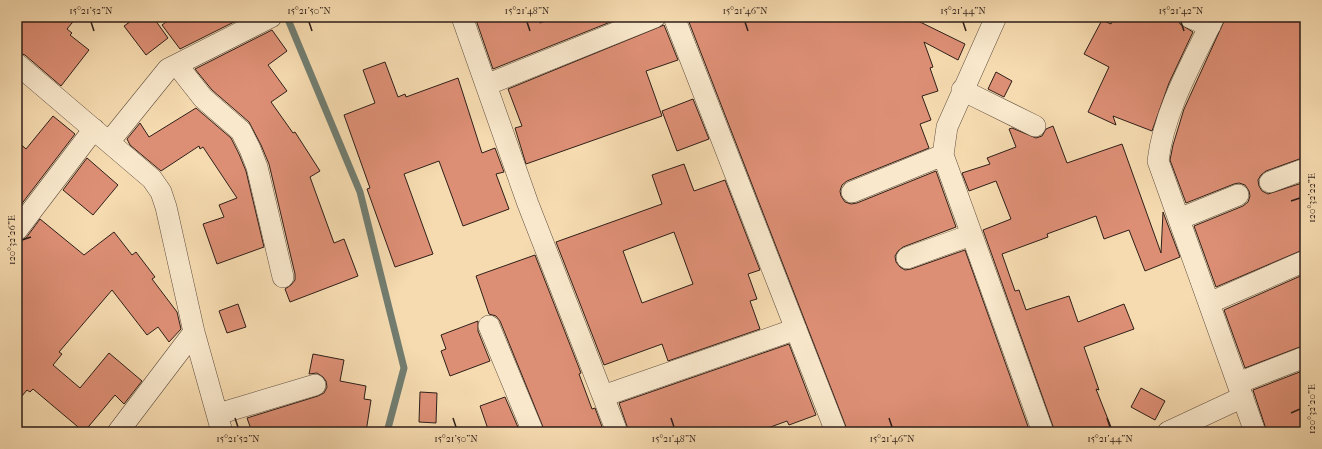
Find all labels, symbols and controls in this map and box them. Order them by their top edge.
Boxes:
text: 15°21'52"N [69,5,113,17]
text: 15°21'50"N [287,5,331,17]
text: 15°21'48"N [505,5,550,17]
text: 15°21'46"N [722,5,768,17]
text: 15°21'44"N [940,5,986,17]
text: 15°21'42"N [1159,5,1204,17]
text: 120°32'22"E [1306,173,1318,223]
text: 120°32'26"E [6,215,18,265]
text: 120°32'20"E [1306,384,1318,434]
text: 15°21'52"N [216,433,260,445]
text: 15°21'50"N [434,433,478,445]
text: 15°21'48"N [652,433,697,445]
text: 15°21'46"N [869,433,915,445]
text: 15°21'44"N [1087,433,1133,445]

